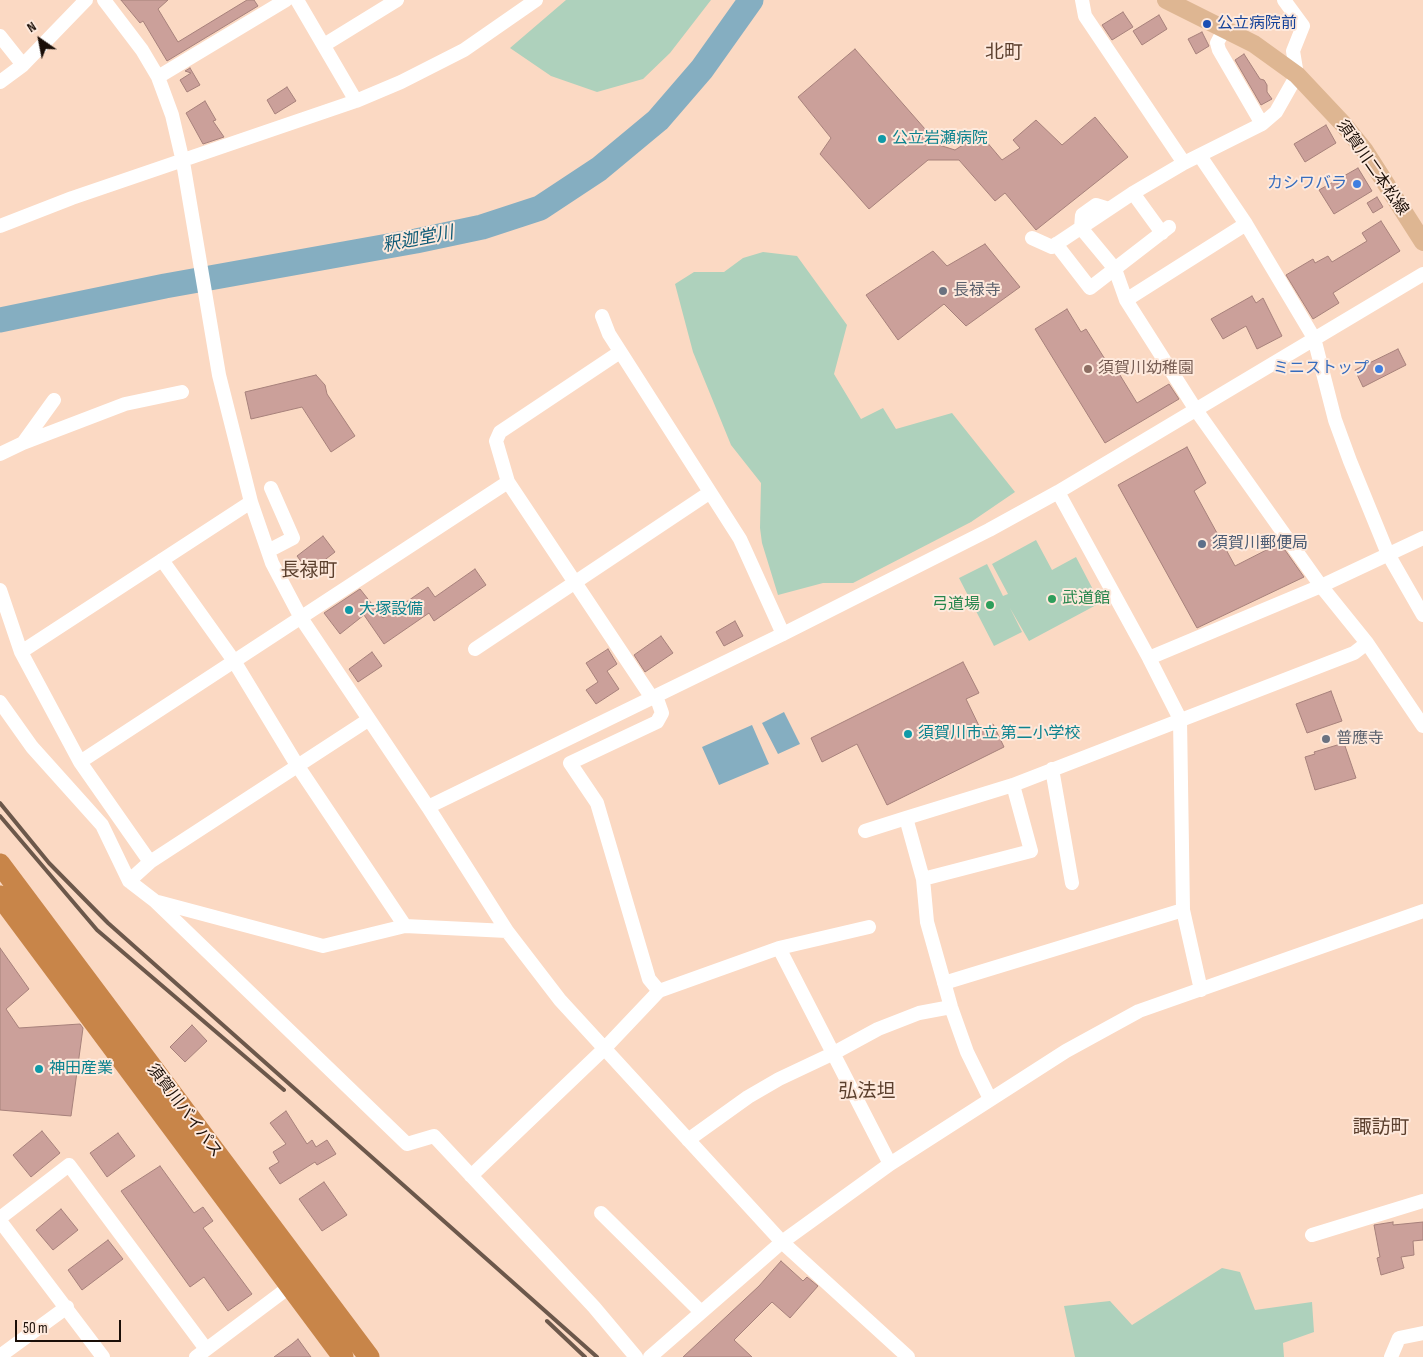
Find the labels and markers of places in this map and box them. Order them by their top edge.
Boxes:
place label: 公立病院前 [1217,14,1297,34]
marker: 公立病院前 [1201,18,1213,30]
place label: 公立岩瀬病院 [892,129,988,149]
marker: 公立岩瀬病院 [876,133,888,145]
place label: カシワバラ [1267,174,1347,194]
marker: カシワバラ [1351,178,1363,190]
place label: 長禄寺 [953,281,1001,301]
marker: 長禄寺 [937,285,949,297]
place label: 須賀川幼稚園 [1098,359,1194,379]
place label: ミニストップ [1273,359,1369,379]
marker: 須賀川幼稚園 [1082,363,1094,375]
marker: ミニストップ [1373,363,1385,375]
place label: 須賀川郵便局 [1212,534,1308,554]
marker: 須賀川郵便局 [1196,538,1208,550]
place label: 武道館 [1062,589,1110,609]
marker: 武道館 [1046,593,1058,605]
place label: 弓道場 [932,595,980,615]
marker: 弓道場 [984,599,996,611]
place label: 大塚設備 [359,600,423,620]
marker: 大塚設備 [343,604,355,616]
place label: 須賀川市立 第二小学校 [918,724,1081,744]
marker: 須賀川市立 第二小学校 [902,728,914,740]
place label: 普應寺 [1336,729,1384,749]
marker: 普應寺 [1320,733,1332,745]
place label: 神田産業 [49,1059,113,1079]
marker: 神田産業 [33,1063,45,1075]

